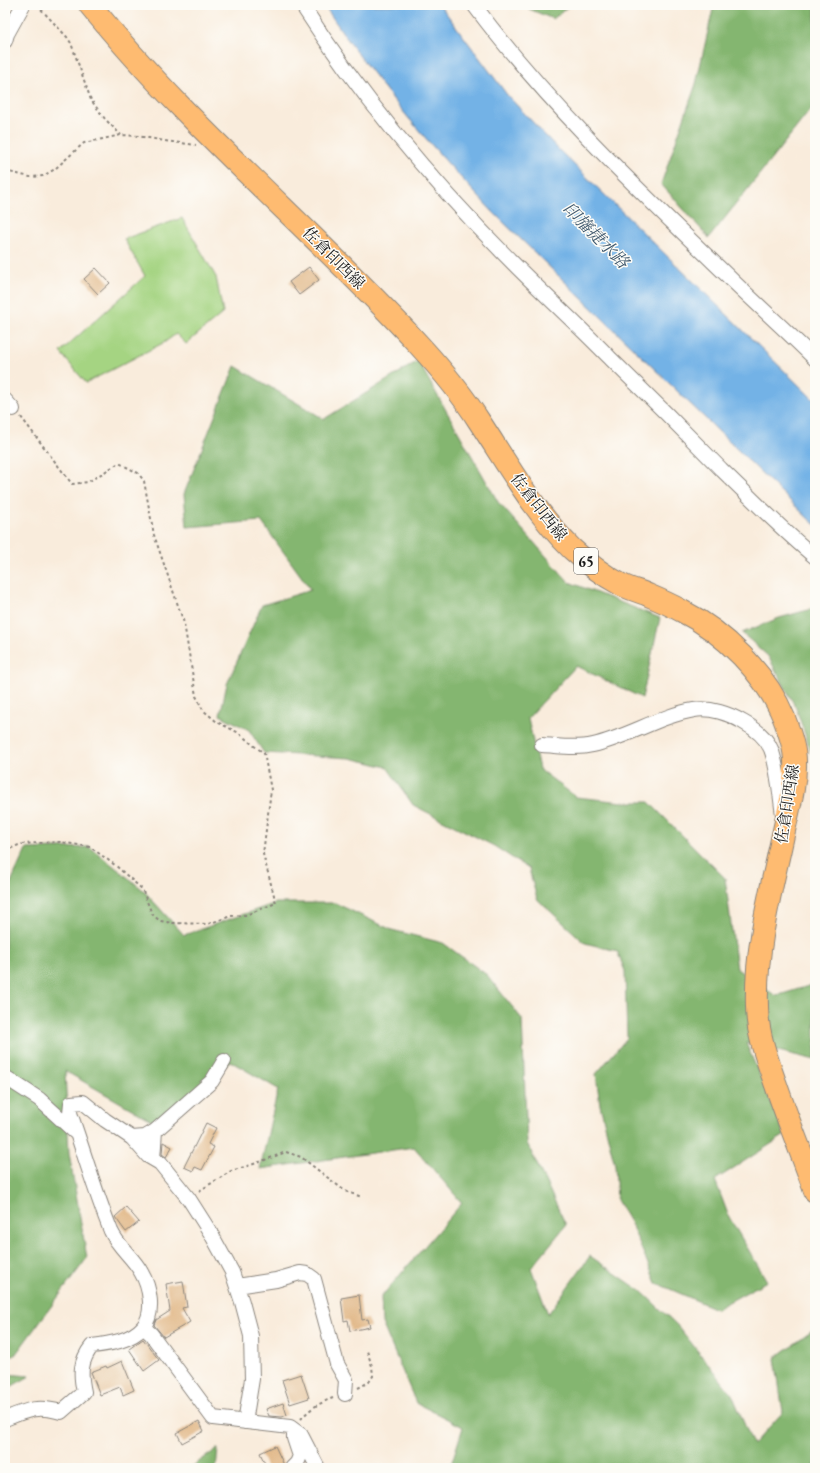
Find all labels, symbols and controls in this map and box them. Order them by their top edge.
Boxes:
water label: 印旛捷水路 [558,197,635,274]
street label: 佐倉印西線 [298,222,370,294]
street label: 佐倉印西線 [506,469,572,545]
road number: 65 [574,548,598,574]
street label: 佐倉印西線 [770,763,804,845]

